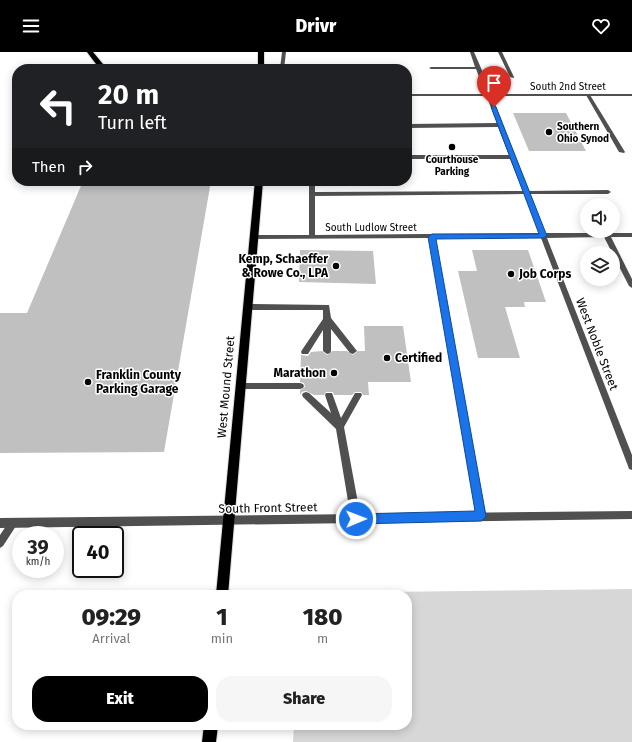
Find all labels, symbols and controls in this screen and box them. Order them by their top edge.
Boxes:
icon: menu [20,15,42,37]
text: Drivr [296,15,336,37]
icon: heart [590,15,612,37]
pin [477,66,511,107]
icon: arrive [483,72,505,94]
text: 20 m [98,78,159,111]
icon: left [32,80,84,132]
street label: South 2nd Street [530,81,606,93]
text: Turn left [98,112,167,134]
place label: Southern Ohio Synod [557,121,609,145]
marker: Southern Ohio Synod [544,127,554,137]
marker: Courthouse Parking [447,142,457,152]
place label: Courthouse Parking [426,154,479,178]
icon: right [74,156,96,178]
text: Then [32,158,66,176]
map controls [580,198,620,286]
button: sound [580,198,620,238]
street label: South Ludlow Street [325,222,417,234]
button: layers [580,246,620,286]
place label: Kemp, Schaeffer & Rowe Co., LPA [238,252,329,280]
marker: Kemp, Schaeffer & Rowe Co., LPA [331,261,341,271]
place label: Job Corps [518,267,571,281]
marker: Job Corps [506,269,516,279]
street label: West Noble Street [573,296,621,393]
street label: West Mound Street [215,335,238,439]
place label: Certified [395,351,442,365]
marker: Certified [382,353,392,363]
place label: Marathon [274,366,326,380]
place label: Franklin County Parking Garage [96,368,182,396]
marker: Marathon [329,368,339,378]
marker: Franklin County Parking Garage [83,377,93,387]
position arrow [335,498,377,540]
street label: South Front Street [218,500,318,516]
speed limit sign: 40 [72,526,124,578]
text: 39 [27,535,49,559]
text: km/h [26,556,50,568]
text: 09:29 [82,603,141,631]
text: 1 [216,603,228,631]
text: 180 [303,603,342,631]
text: Arrival [92,631,130,646]
text: min [211,631,233,646]
text: m [317,631,328,646]
button: Exit [32,676,208,722]
button: Share [216,676,392,722]

